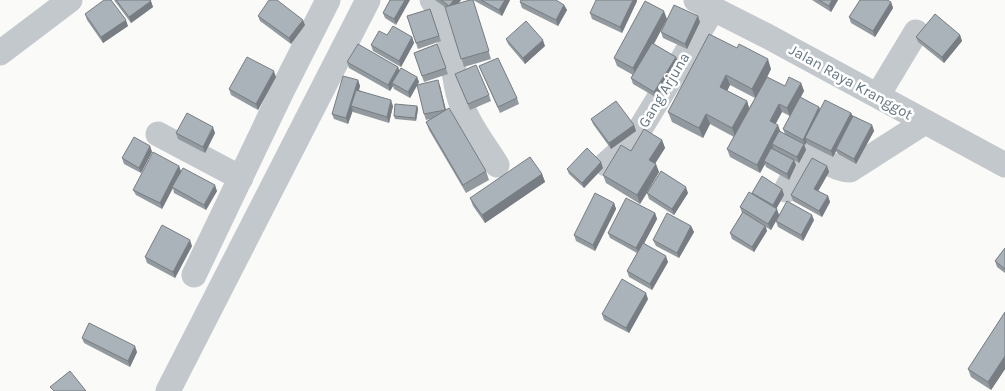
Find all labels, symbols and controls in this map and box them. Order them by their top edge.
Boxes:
street label: Jalan Raya Kranggot [786,41,916,124]
street label: Gang Arjuna [635,49,693,131]

